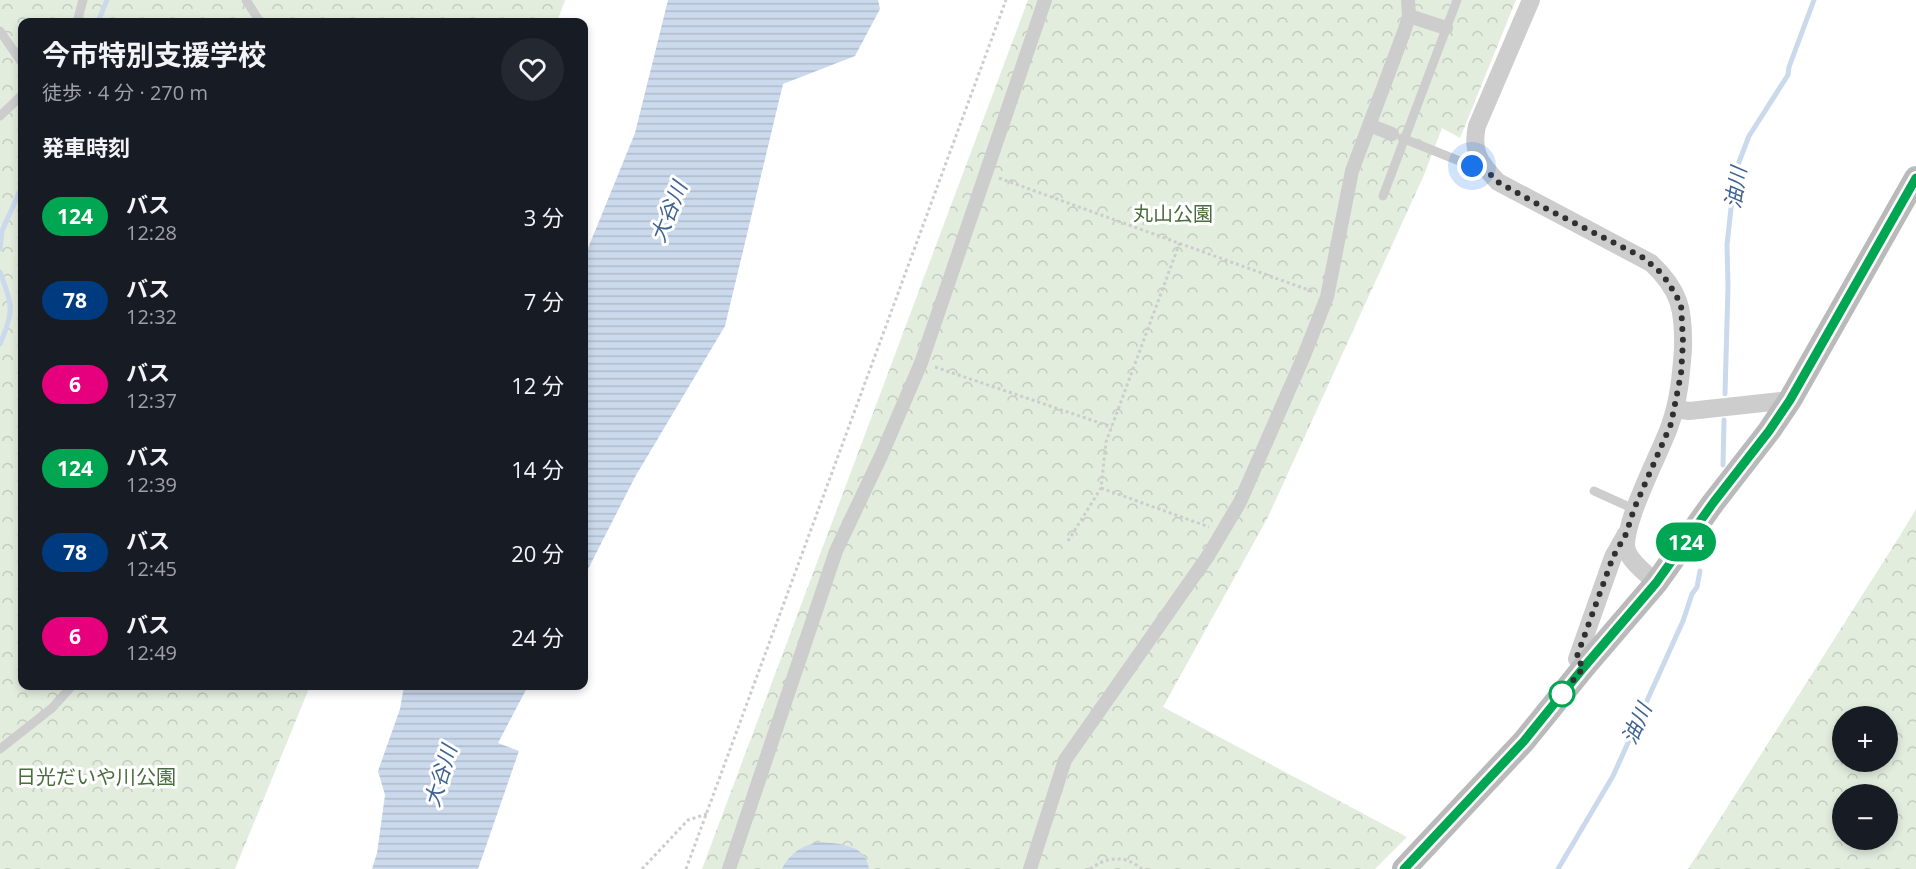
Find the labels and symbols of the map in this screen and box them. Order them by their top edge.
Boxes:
your location [1457,151,1487,181]
water label: 油川 [1718,163,1752,211]
water label: 大谷川 [643,175,694,246]
park label: 丸山公園 [1133,200,1213,227]
line badge: 124 [1652,522,1720,562]
unlabelled marker [1549,681,1575,707]
water label: 油川 [1615,697,1658,748]
water label: 大谷川 [417,740,463,810]
park label: 日光だいや川公園 [16,763,176,790]

